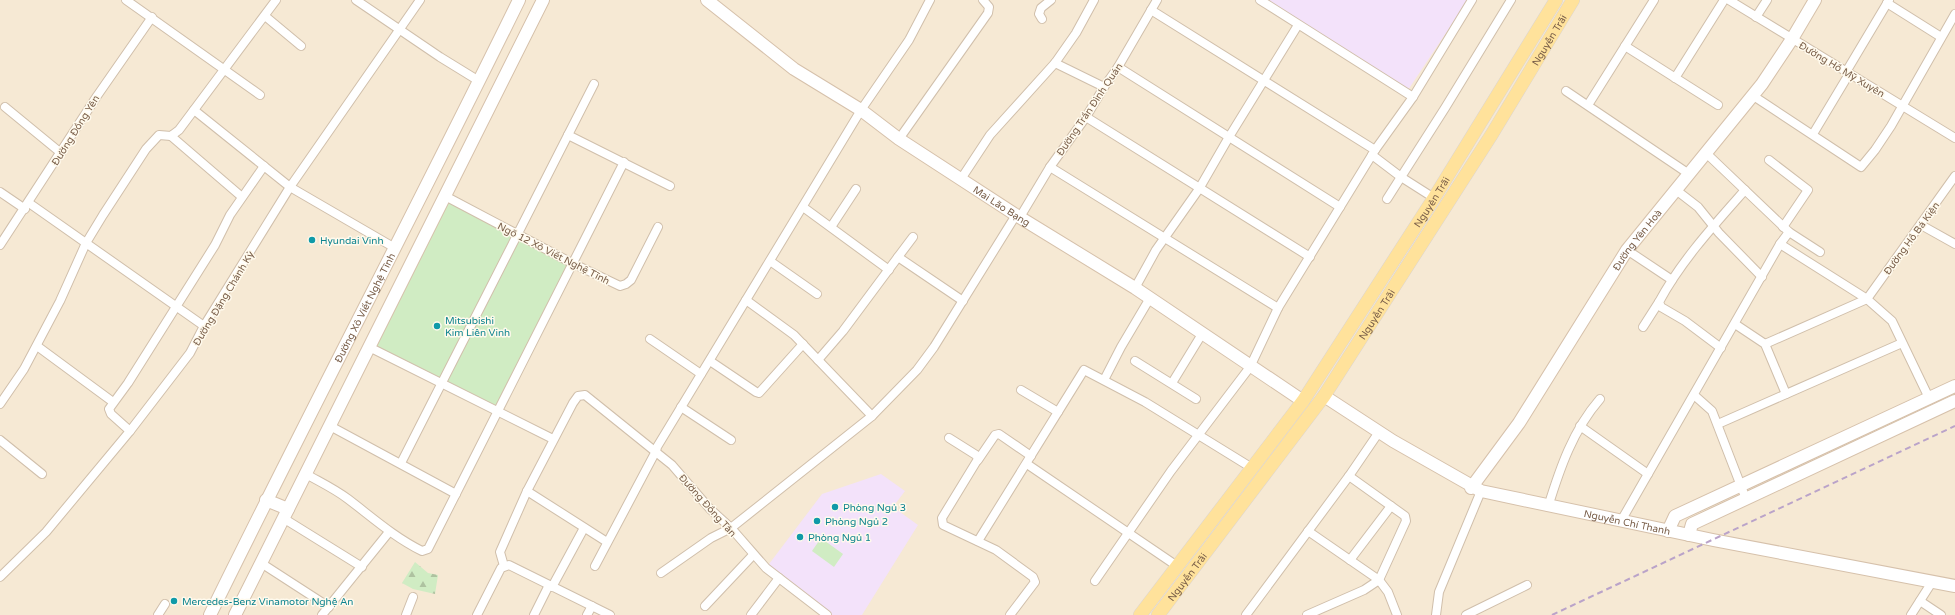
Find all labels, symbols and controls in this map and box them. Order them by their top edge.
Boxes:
street label: Nguyễn Trãi [1530,13,1570,68]
street label: Đường Hồ Mỹ Xuyên [1796,39,1887,100]
street label: Đường Trần Đình Quán [1054,61,1125,158]
street label: Đường Đồng Yên [49,93,102,168]
street label: Nguyên Trãi [1412,175,1453,230]
street label: Mai Lão Bạng [971,184,1032,229]
street label: Đường Hồ Bá Kiện [1881,200,1942,277]
street label: Đường Yên Hoà [1611,207,1665,273]
street label: Ngõ 12 Xô Viết Nghệ Tĩnh [495,220,612,287]
marker: Hyundai Vinh [307,235,317,245]
place label: Hyundai Vinh [320,235,384,247]
street label: Đường Đặng Chánh Kỷ [191,248,257,348]
street label: Đường Xô Viết Nghệ Tĩnh [333,251,398,365]
street label: Nguyễn Trãi [1357,287,1398,342]
place label: Mitsubishi Kim Liên Vinh [445,315,510,339]
marker: Mitsubishi Kim Liên Vinh [432,321,442,331]
street label: Đường Đồng Tân [676,472,739,539]
marker: Phòng Ngủ 3 [830,502,840,512]
place label: Phòng Ngủ 3 [843,502,906,514]
street label: Nguyễn Chí Thanh [1583,508,1671,538]
marker: Phòng Ngủ 2 [812,516,822,526]
place label: Phòng Ngủ 2 [825,516,888,528]
marker: Phòng Ngủ 1 [795,532,805,542]
place label: Phòng Ngủ 1 [808,532,871,544]
street label: Nguyễn Trãi [1166,551,1210,604]
marker: Mercedes-Benz Vinamotor Nghệ An [169,596,179,606]
place label: Mercedes-Benz Vinamotor Nghệ An [182,596,353,608]

